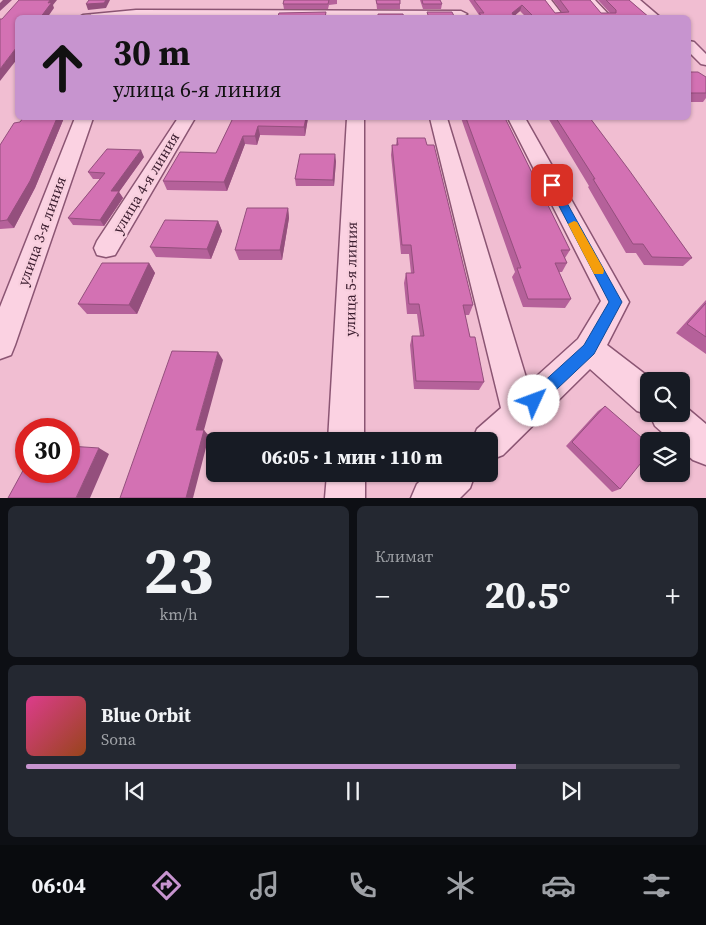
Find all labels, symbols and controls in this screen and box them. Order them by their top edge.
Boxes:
text: 30 m [113,29,190,77]
icon: ahead [30,35,95,100]
text: улица 6-я линия [113,74,281,104]
street label: улица 4-я линия [107,128,184,237]
pin [531,164,573,206]
icon: arrive [538,171,566,199]
street label: улица 3-я линия [12,173,71,288]
street label: улица 5-я линия [339,221,362,337]
map controls [640,372,690,482]
button: search [640,372,690,422]
position arrow [507,374,559,426]
speed limit sign: 30 [15,418,80,483]
button: layers [640,432,690,482]
text: 06:05 · 1 мин · 110 m [262,444,442,470]
text: 23 [143,526,214,615]
text: Климат [375,545,433,567]
text: 20.5° [484,569,571,621]
text: − [375,577,390,615]
text: + [665,577,680,615]
text: km/h [159,603,198,625]
text: Blue Orbit [101,702,191,728]
text: Sona [101,728,136,750]
icon: previous [121,777,149,805]
icon: pause [339,777,367,805]
icon: next [557,777,585,805]
icon: directions [149,868,184,903]
icon: music [247,868,282,903]
icon: phone [345,868,380,903]
icon: climate [443,868,478,903]
icon: car [541,868,576,903]
icon: filters [639,868,674,903]
text: 06:04 [32,870,86,900]

